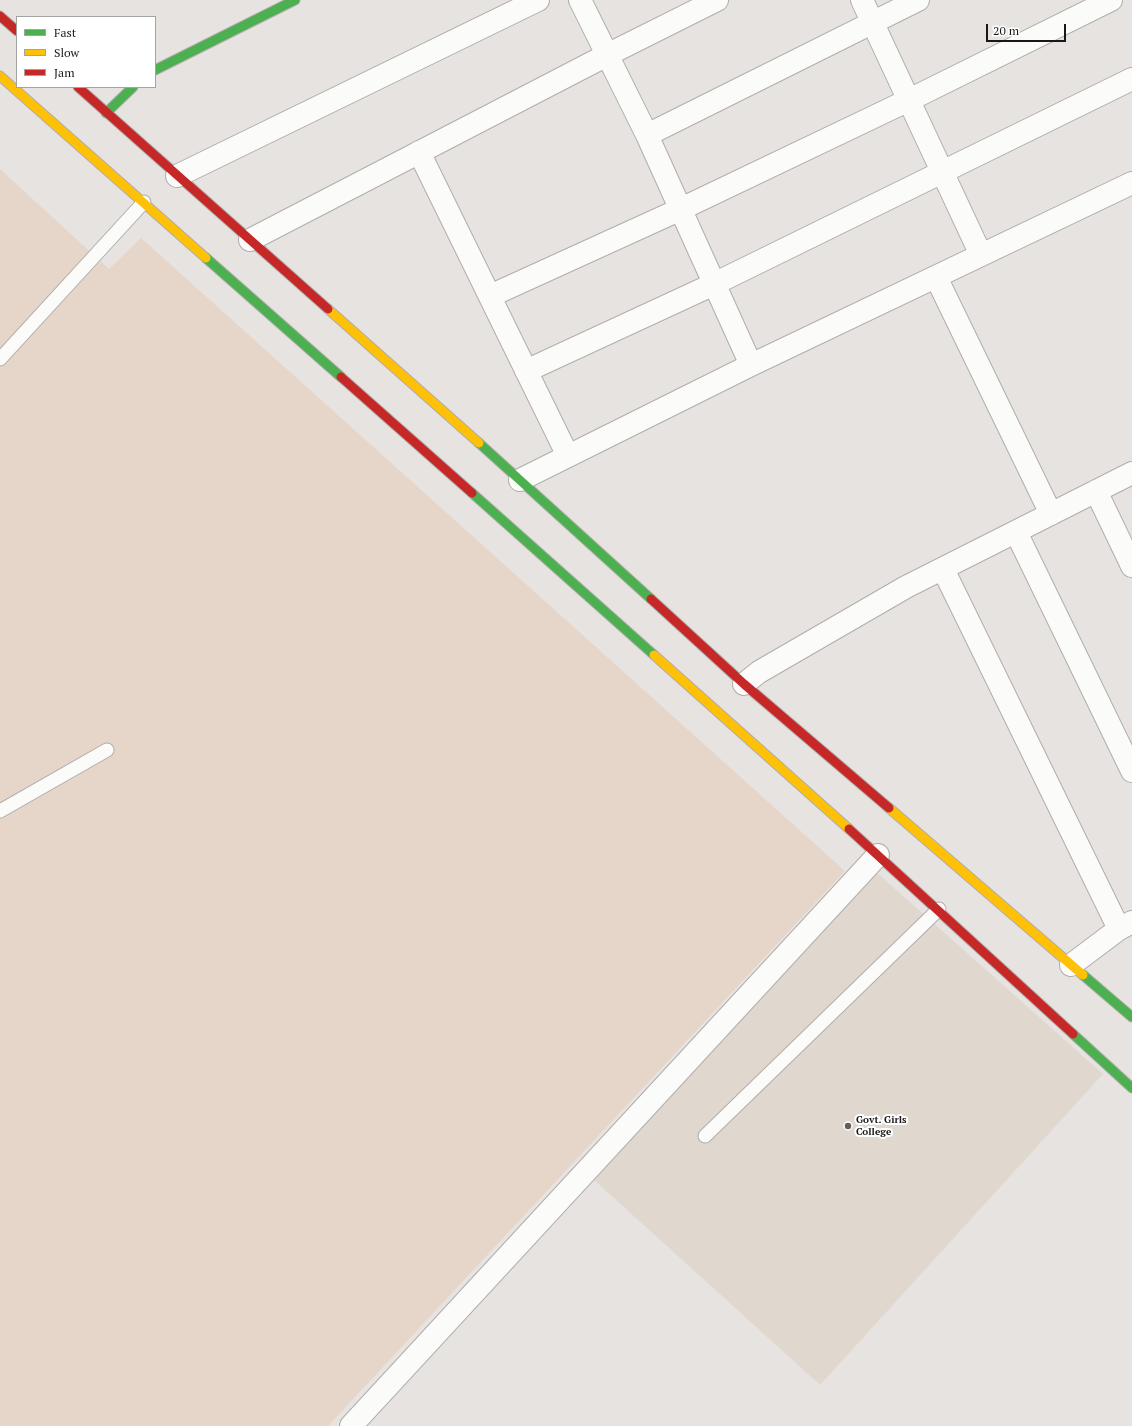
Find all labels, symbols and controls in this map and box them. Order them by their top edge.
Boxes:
legend [16,16,156,88]
scale bar [988,16,1068,42]
text: 20 m [993,23,1019,38]
text: Fast [54,25,76,40]
text: Slow [54,45,79,60]
text: Jam [54,65,75,80]
place label: Govt. Girls College [856,1114,907,1138]
marker: Govt. Girls College [843,1121,853,1131]

